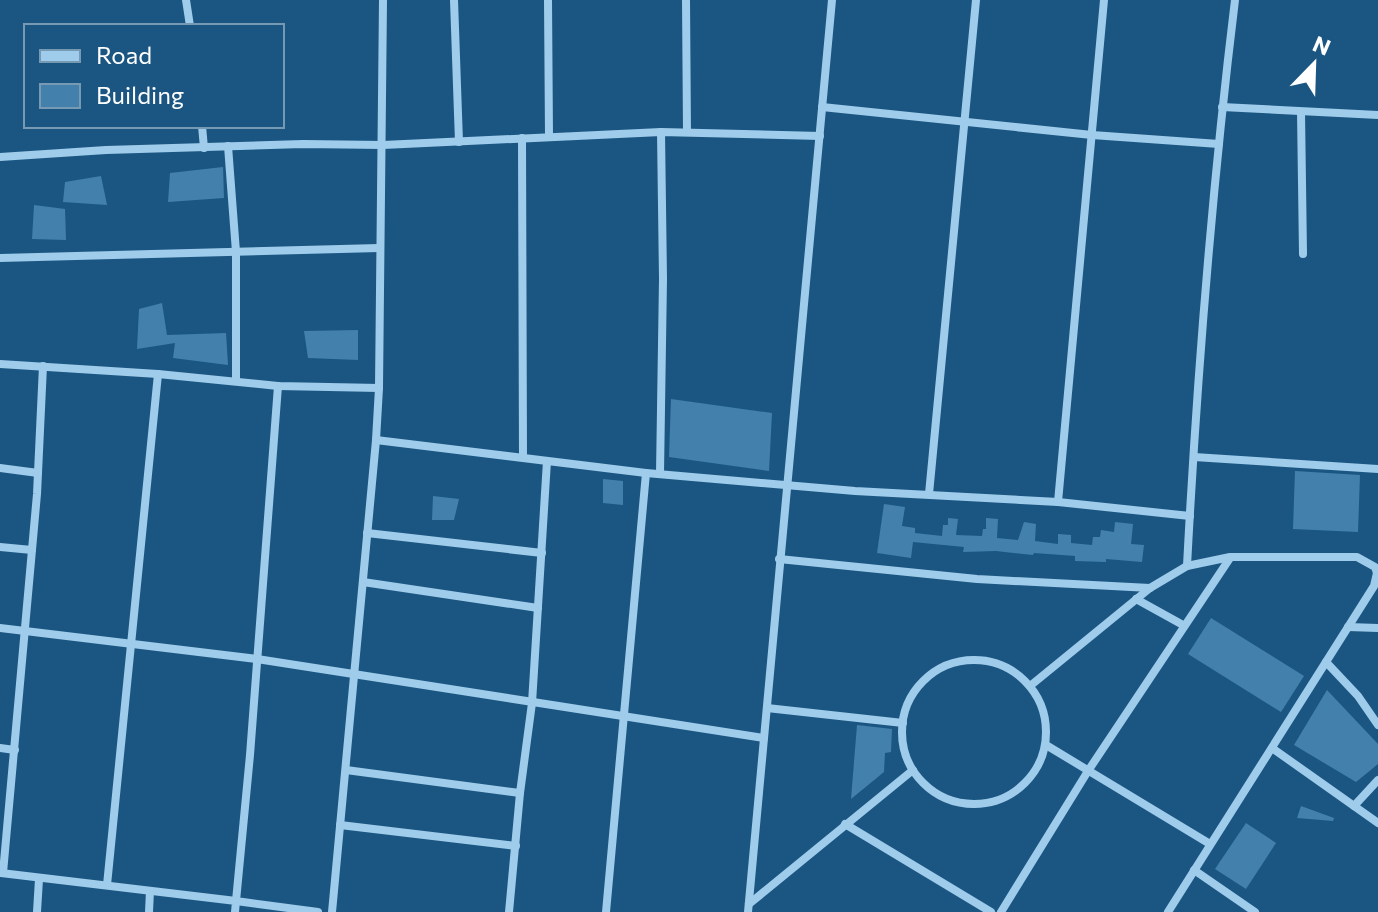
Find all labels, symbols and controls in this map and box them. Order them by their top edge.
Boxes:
legend [24,24,284,128]
north arrow [1274,24,1354,104]
text: N [1309,29,1335,61]
text: Road [96,40,152,69]
text: Building [96,80,184,109]

